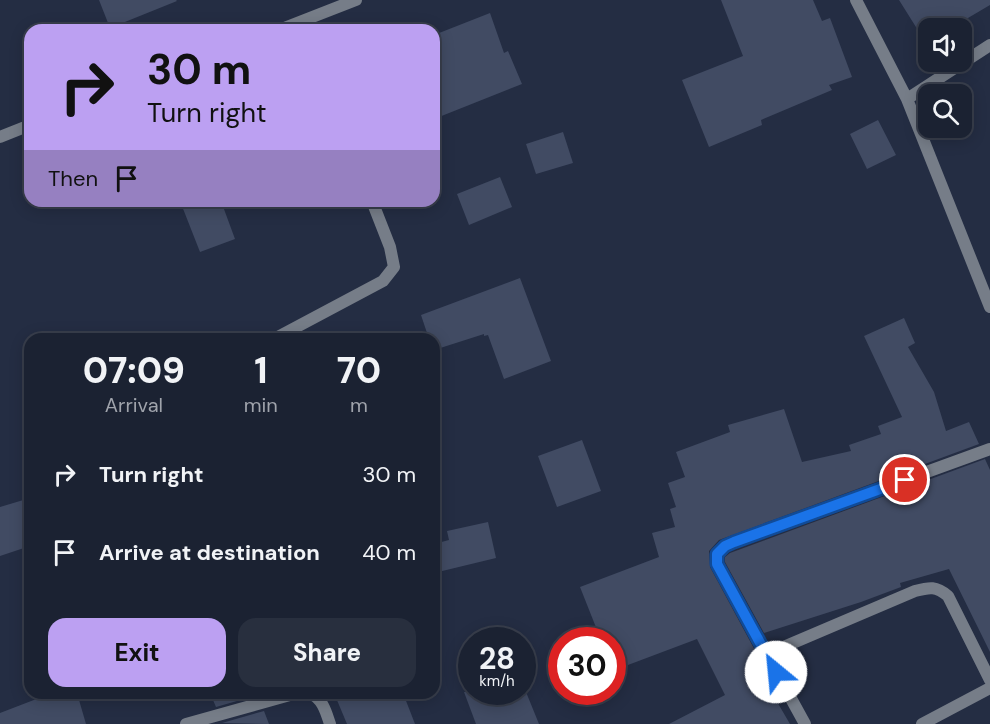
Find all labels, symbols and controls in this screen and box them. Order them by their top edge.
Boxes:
map controls [918,18,972,138]
button: sound [918,18,972,72]
text: 30 m [147,42,251,97]
icon: right [48,48,126,126]
button: search [918,84,972,138]
text: Turn right [147,95,267,130]
icon: arrive [110,162,143,195]
text: Then [48,164,98,193]
text: 07:09 [83,347,185,394]
text: 1 [254,347,267,394]
text: 70 [337,347,381,394]
text: Arrival [105,392,163,418]
text: min [244,392,278,418]
text: m [350,392,368,418]
pin [879,454,930,505]
icon: right [48,458,81,491]
text: Turn right [99,460,204,489]
text: 30 m [362,460,416,489]
icon: arrive [888,463,921,496]
icon: arrive [48,536,81,569]
text: Arrive at destination [99,538,320,567]
text: 40 m [362,538,416,567]
button: Exit [48,618,226,687]
button: Share [238,618,416,687]
speed limit sign: 30 [548,627,626,705]
text: 28 [479,639,515,678]
position arrow [744,640,808,704]
text: km/h [479,671,515,691]

